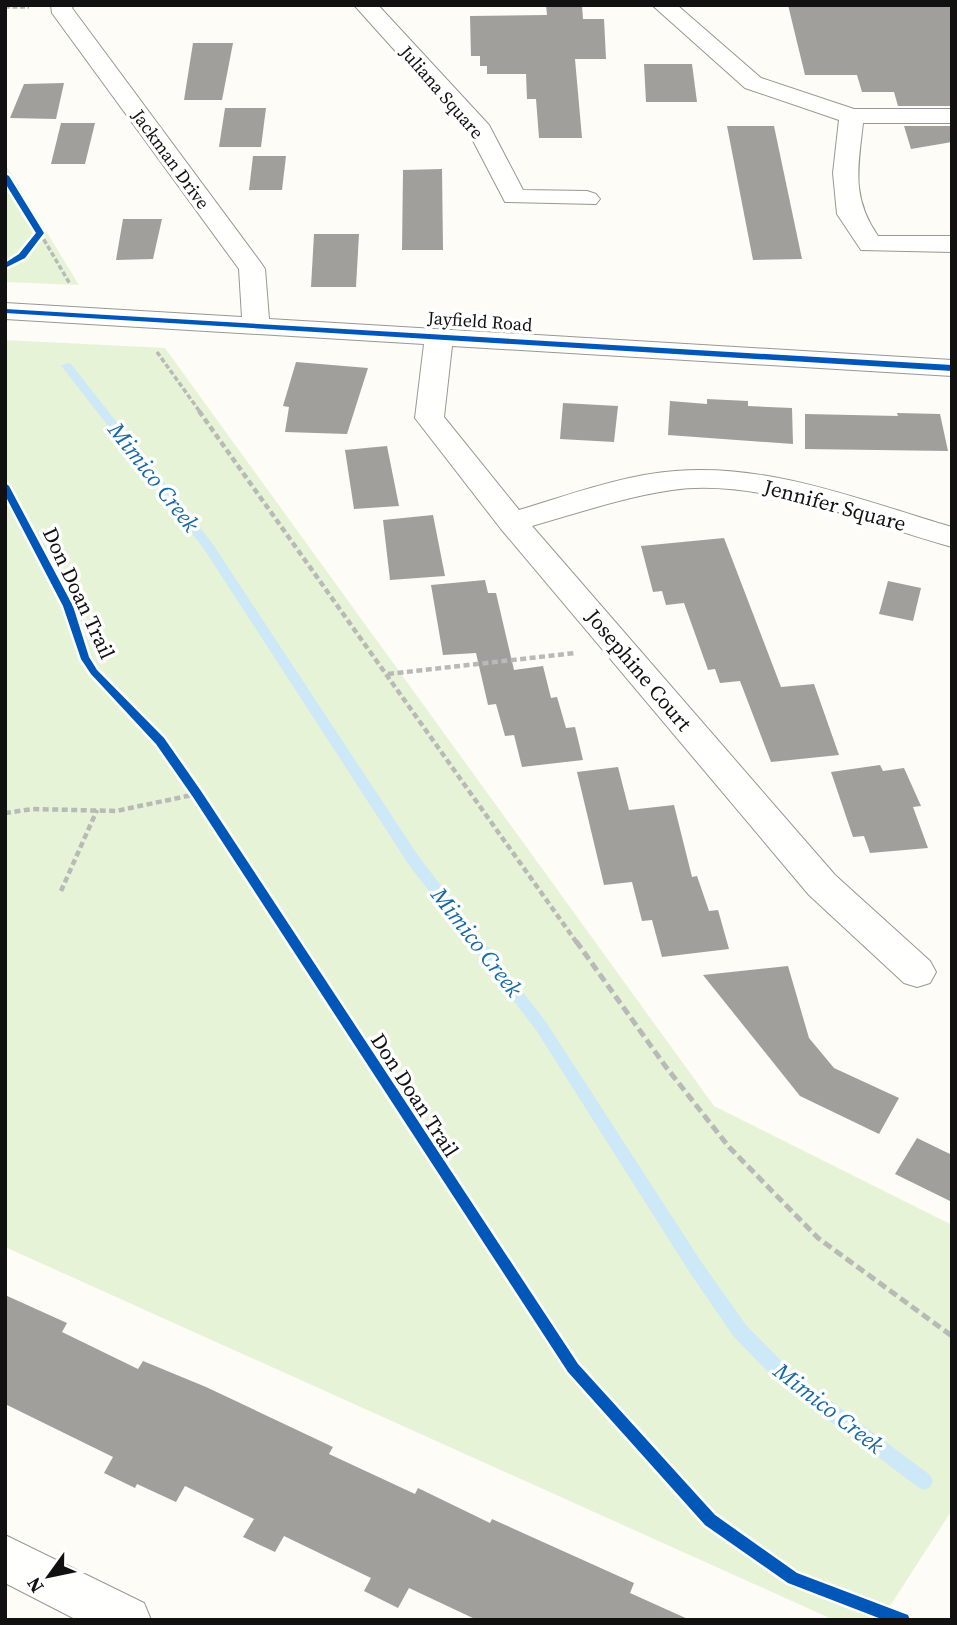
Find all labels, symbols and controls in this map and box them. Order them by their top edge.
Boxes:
street label: Juliana Square [394,39,490,144]
street label: Jackman Drive [126,103,216,214]
street label: Jayfield Road [426,305,533,337]
water label: Mimico Creek [100,415,207,539]
street label: Jennifer Square [760,472,909,538]
street label: Don Doan Trail [36,522,122,664]
street label: Josephine Court [579,602,699,737]
water label: Mimico Creek [423,880,530,1004]
street label: Don Doan Trail [364,1027,466,1163]
water label: Mimico Creek [767,1354,891,1461]
north arrow [14,1541,84,1611]
text: N [20,1572,49,1598]

